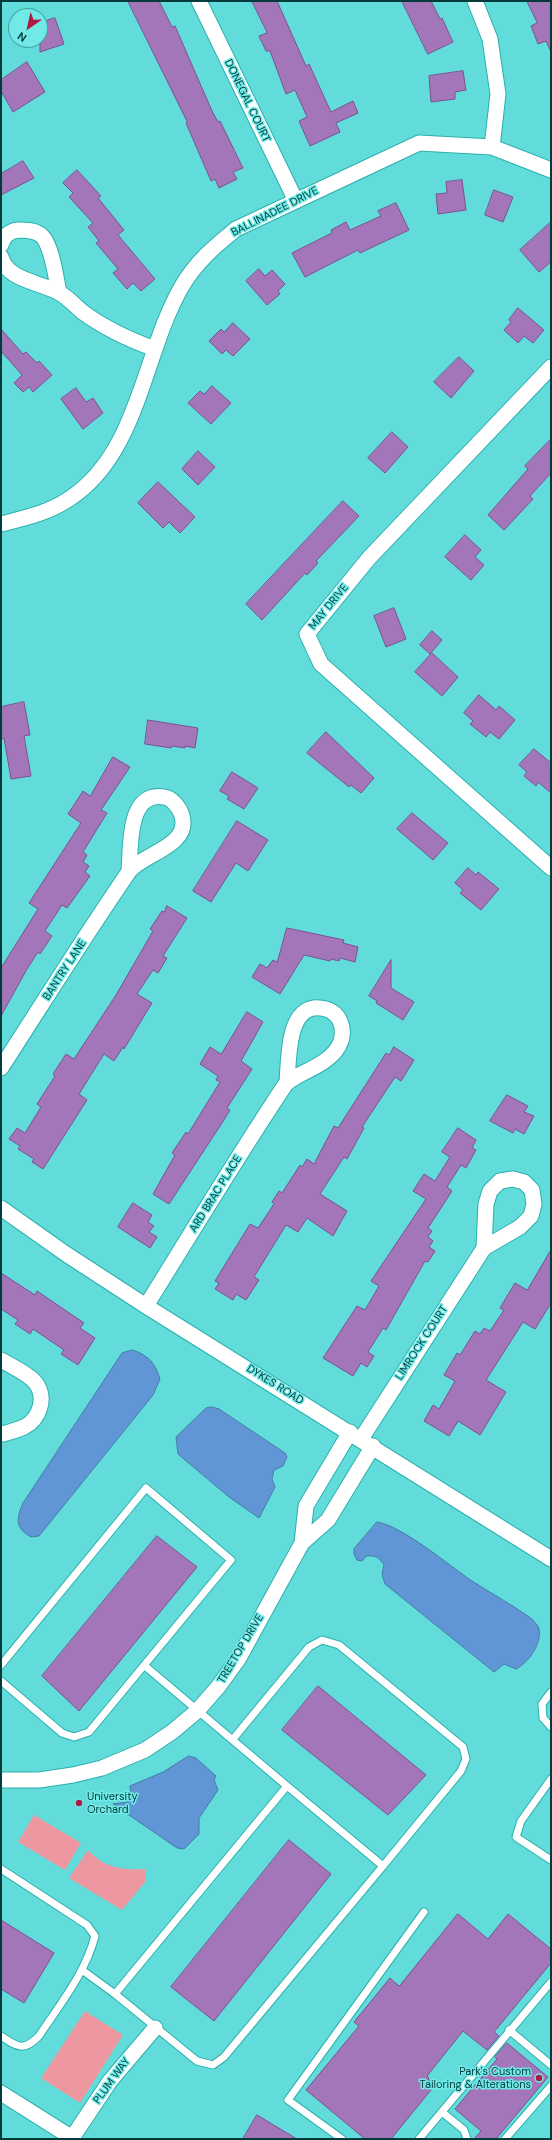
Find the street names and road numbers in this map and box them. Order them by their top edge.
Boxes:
street label: DONEGAL COURT [221,57,273,145]
street label: BALLINADEE DRIVE [229,184,321,240]
street label: MAY DRIVE [306,581,352,633]
street label: BANTRY LANE [40,937,90,1003]
street label: ARD BRAC PLACE [187,1153,245,1235]
street label: LIMROCK COURT [393,1303,451,1383]
street label: DYKES ROAD [244,1362,306,1408]
street label: TREETOP DRIVE [215,1612,267,1686]
street label: PLUM WAY [91,2055,133,2107]

